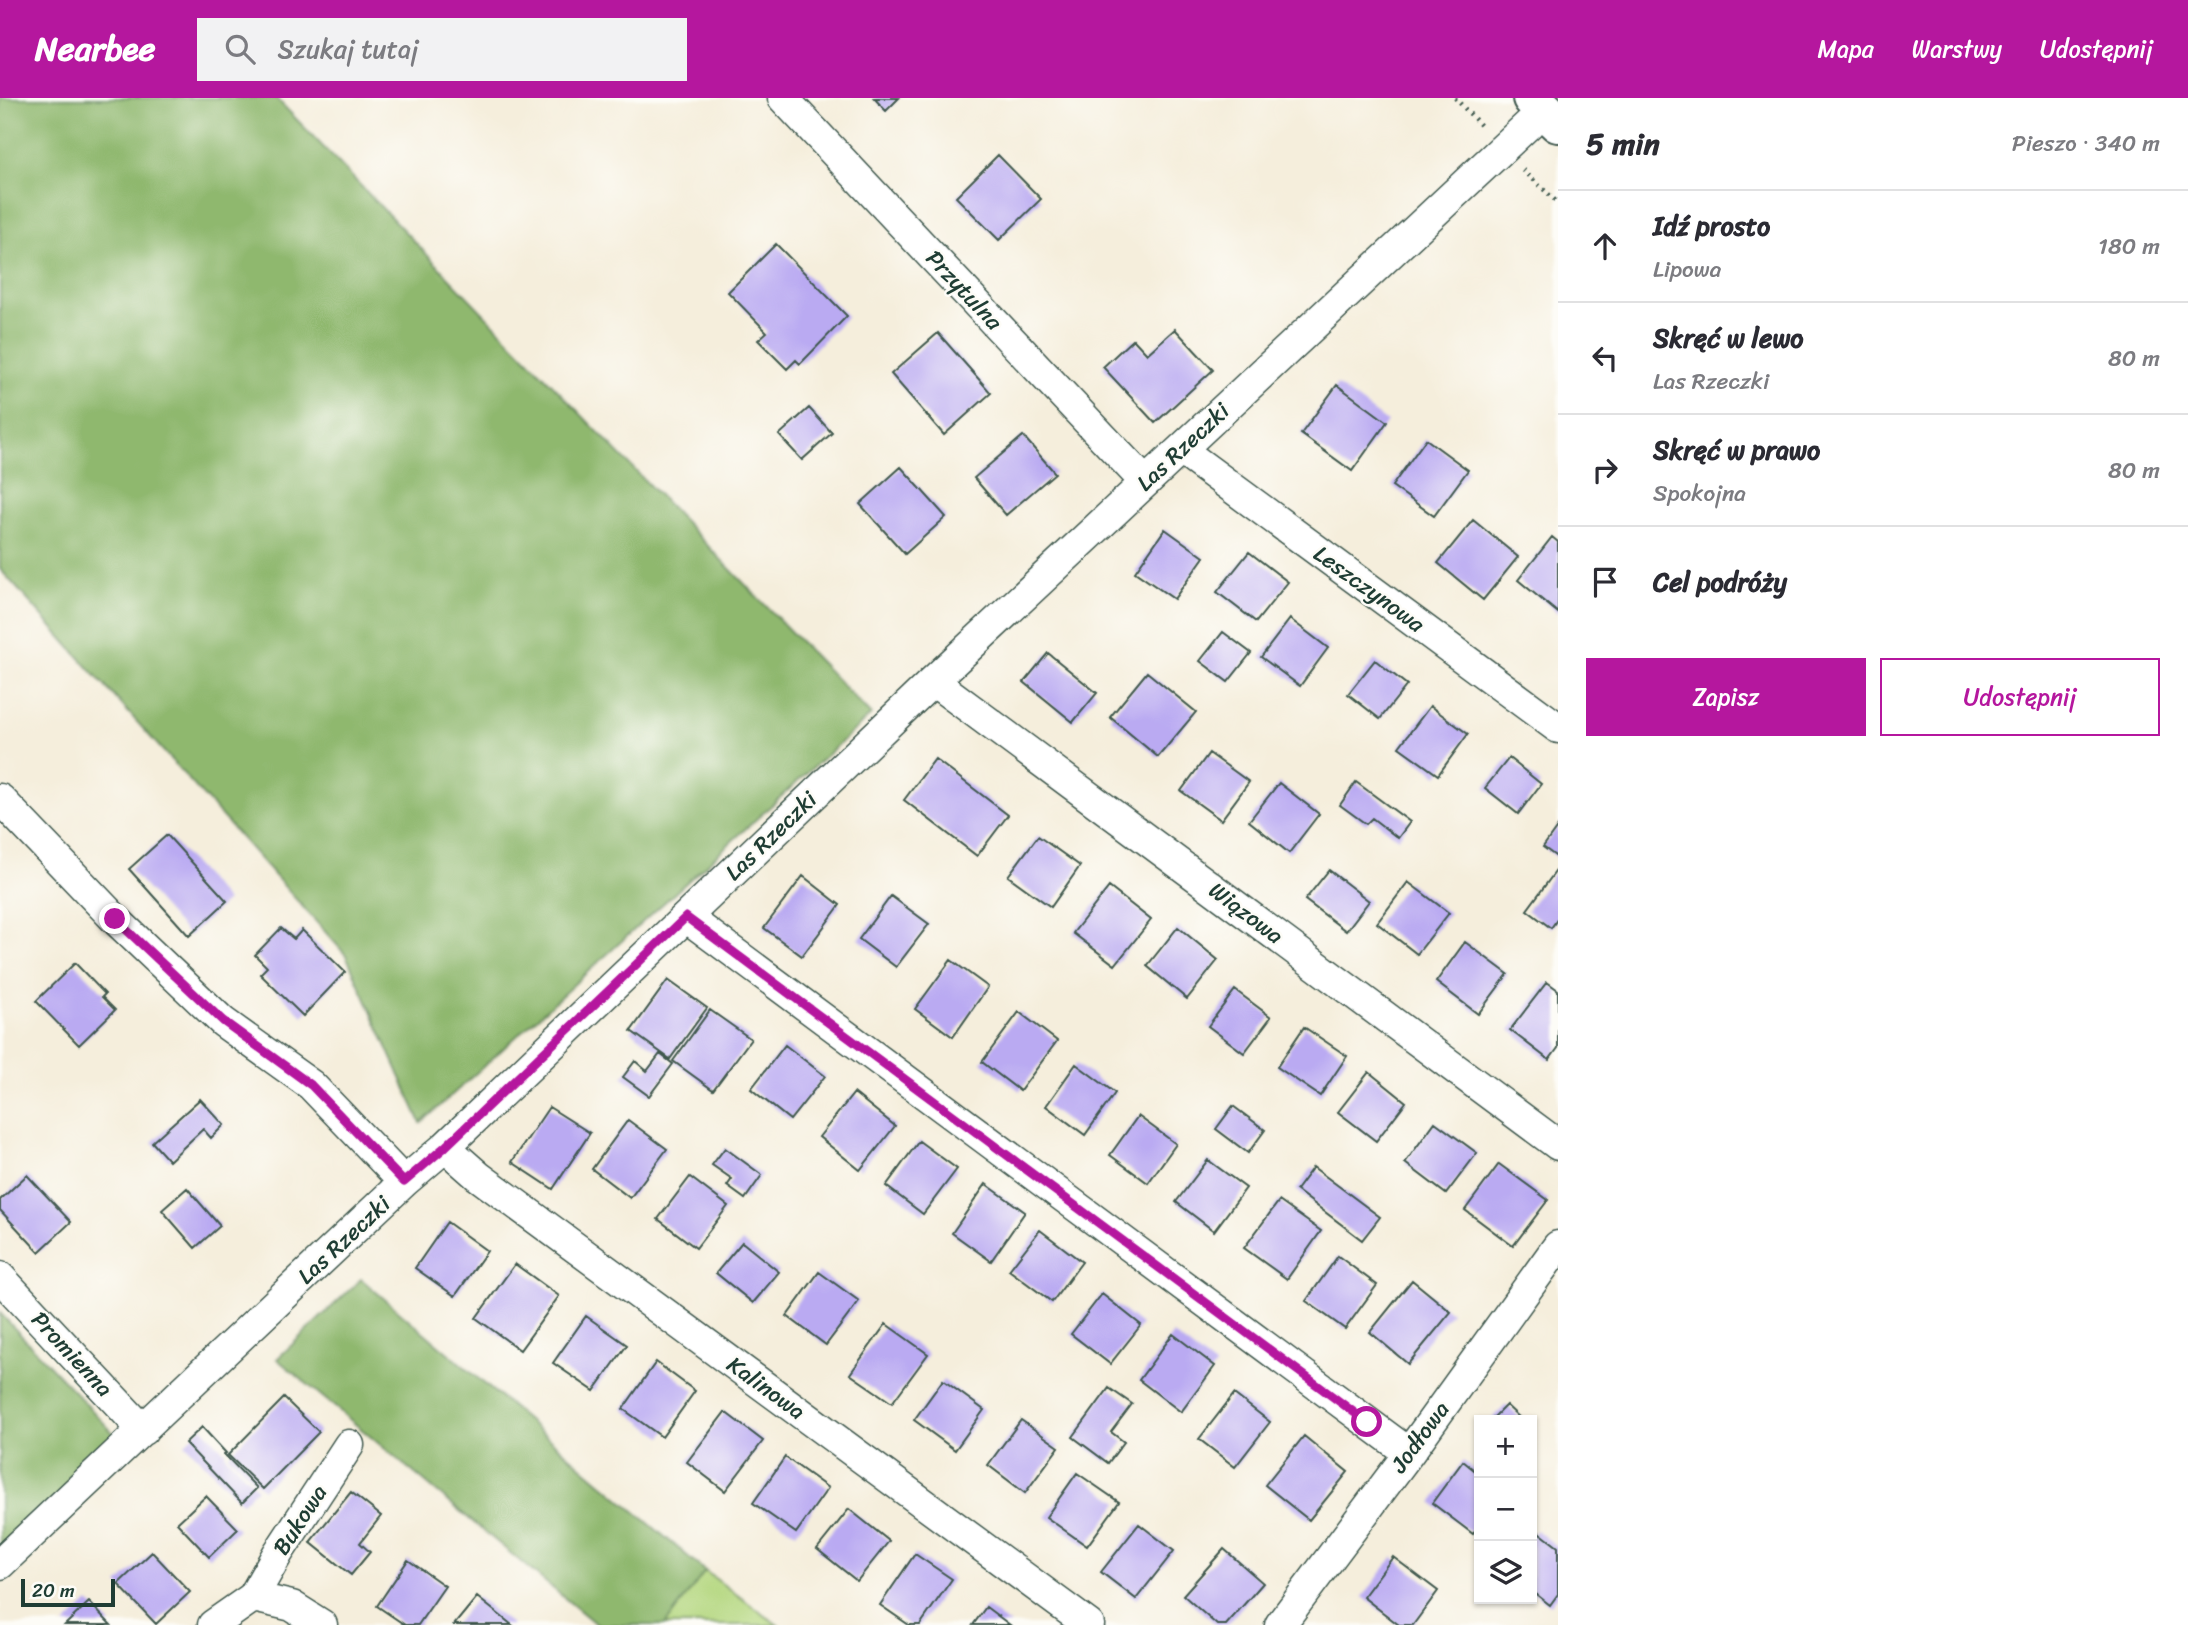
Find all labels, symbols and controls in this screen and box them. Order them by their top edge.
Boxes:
search box [197,18,687,81]
text: Nearbee [35,20,155,78]
text: Szukaj tutaj [277,26,419,72]
text: Mapa [1817,28,1874,70]
text: Warstwy [1912,28,2002,70]
text: Udostępnij [2040,28,2153,70]
icon: search [221,30,259,68]
text: 5 min [1586,117,1660,171]
text: Pieszo · 340 m [2012,123,2160,164]
text: Idź prosto [1653,203,1770,249]
text: 180 m [2098,226,2160,267]
icon: ahead [1586,227,1624,265]
street label: Przytulna [915,240,1013,341]
text: Lipowa [1653,249,1721,290]
text: Skręć w lewo [1653,315,1804,361]
text: 80 m [2108,338,2160,379]
icon: left [1586,339,1624,377]
text: Las Rzeczki [1653,361,1769,402]
street label: Las Rzeczki [1126,392,1240,502]
text: Skręć w prawo [1653,427,1820,473]
text: 80 m [2108,450,2160,491]
icon: right [1586,451,1624,489]
text: Spokojna [1653,473,1746,514]
street label: Leszczynowa [1304,534,1434,644]
text: Cel podróży [1653,559,1787,605]
icon: arrive [1586,563,1624,601]
button: Zapisz [1586,658,1866,736]
button: Udostępnij [1880,658,2160,736]
street label: Las Rzeczki [715,780,828,891]
street label: Wiązowa [1199,871,1293,955]
route end [99,903,130,934]
street label: Las Rzeczki [287,1185,401,1295]
street label: Promienna [21,1301,123,1407]
street label: Kalinowa [718,1345,814,1431]
street label: Jodłowa [1379,1392,1461,1483]
route start [1351,1406,1382,1437]
map controls [1474,1415,1537,1604]
button: + [1474,1415,1537,1478]
street label: Bukowa [262,1476,339,1564]
button: − [1474,1478,1537,1541]
button: layers [1474,1541,1537,1604]
text: 20 m [32,1574,75,1607]
scale bar [21,1576,116,1608]

